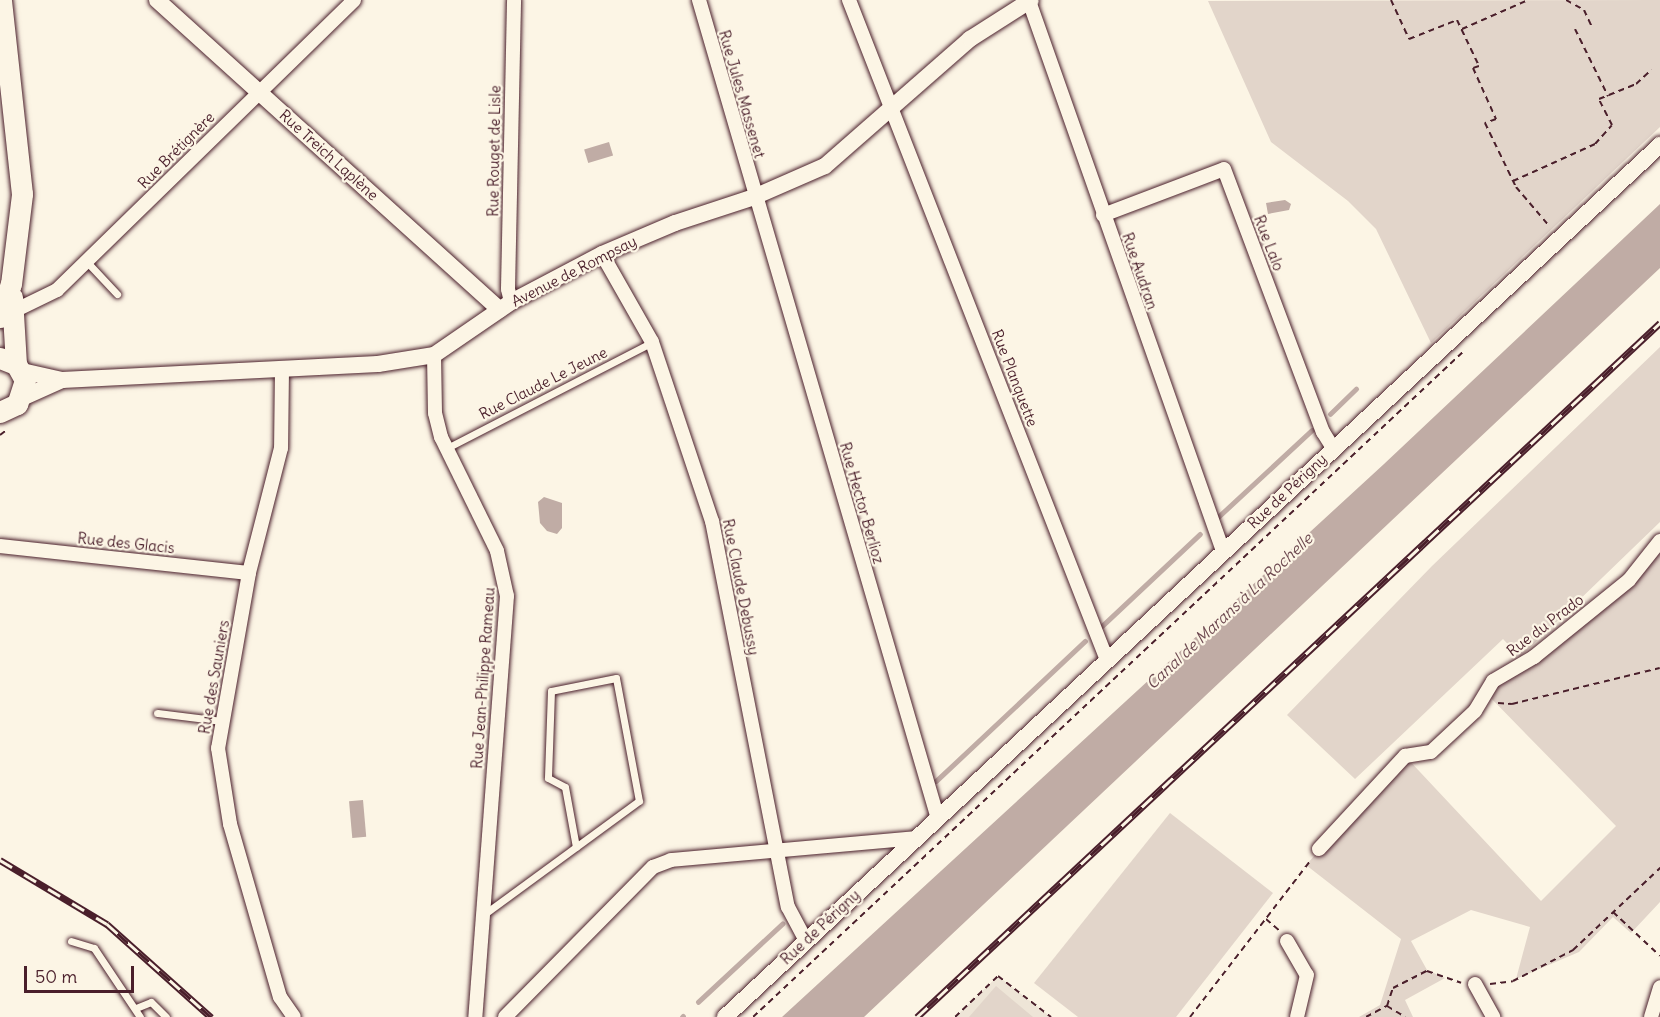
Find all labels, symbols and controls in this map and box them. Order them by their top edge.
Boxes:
street label: Rue Jules Massenet [715,28,769,160]
street label: Rue Rouget de Lisle [484,85,504,217]
street label: Rue Treich Laplène [276,106,382,204]
street label: Rue Brétignère [134,108,218,192]
street label: Rue Lalo [1250,213,1288,273]
street label: Rue Audran [1118,230,1162,312]
street label: Avenue de Rompsay [509,232,639,310]
street label: Rue Planquette [988,327,1042,429]
street label: Rue Claude Le Jeune [476,343,610,423]
street label: Rue Hector Berlioz [836,440,888,566]
street label: Rue de Périgny [1244,450,1330,532]
street label: Rue Claude Debussy [719,517,763,657]
street label: Rue des Glacis [77,529,175,557]
water label: Canal de Marans à La Rochelle [1142,529,1316,693]
street label: Rue Jean-Philippe Rameau [468,587,498,769]
street label: Rue du Prado [1503,590,1587,660]
street label: Rue des Sauniers [195,618,233,736]
street label: Rue de Périgny [777,886,863,968]
scale bar [27,954,136,992]
text: 50 m [35,965,77,988]

